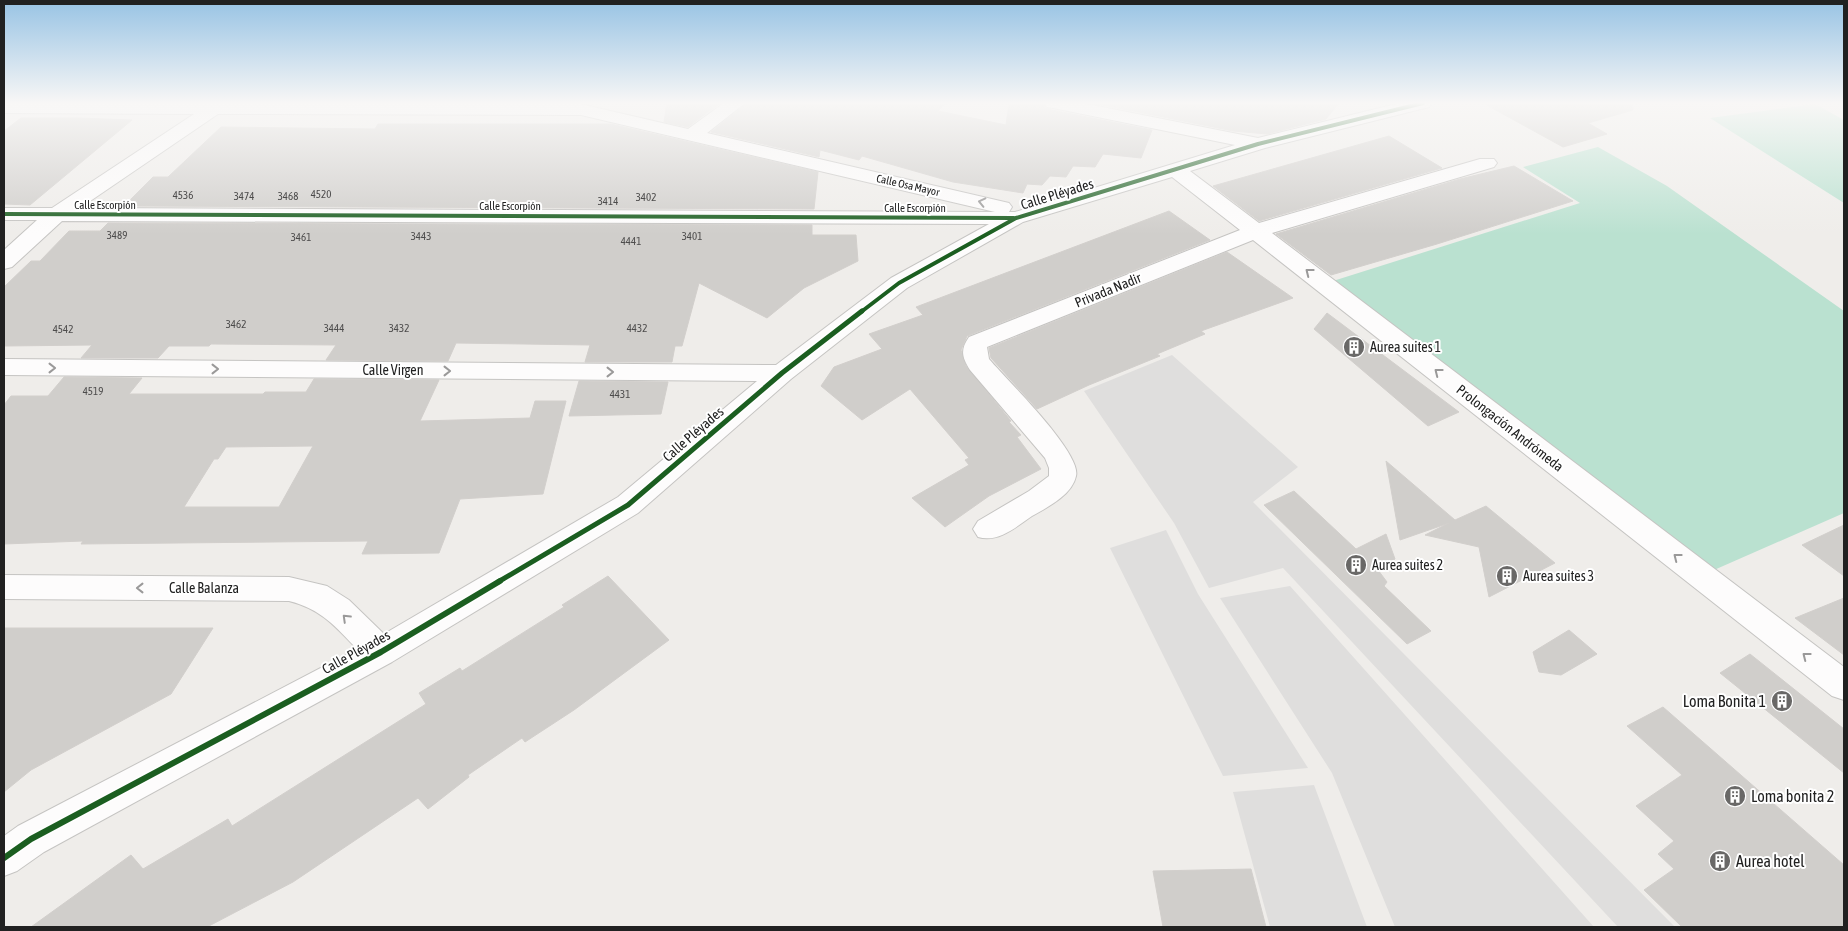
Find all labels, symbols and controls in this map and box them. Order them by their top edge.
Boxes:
street label: Calle Osa Mayor [875,172,942,198]
street label: Calle Pléyades [1019,175,1095,213]
house number: 4520 [311,188,331,200]
house number: 4536 [173,189,193,201]
house number: 3474 [234,190,254,202]
house number: 3468 [278,190,298,202]
house number: 3402 [636,191,656,203]
house number: 3414 [598,195,618,207]
one-way arrow [978,197,987,208]
street label: Calle Escorpión [74,199,136,211]
street label: Calle Escorpión [479,200,541,212]
street label: Calle Escorpión [884,202,946,214]
house number: 3489 [107,229,127,241]
house number: 3443 [411,230,431,242]
house number: 3401 [682,230,702,242]
house number: 3461 [291,231,311,243]
house number: 4441 [621,235,641,247]
street label: Privada Nadir [1072,269,1144,311]
one-way arrow [1306,270,1315,278]
house number: 3462 [226,318,246,330]
house number: 3444 [324,322,344,334]
house number: 3432 [389,322,409,334]
house number: 4432 [627,322,647,334]
house number: 4542 [53,323,73,335]
building icon: Aurea suites 1 [1342,335,1366,359]
place label: Aurea suites 1 [1370,339,1441,355]
street label: Calle Virgen [362,362,424,378]
one-way arrow [49,363,57,373]
one-way arrow [212,364,219,374]
one-way arrow [444,366,452,376]
one-way arrow [606,367,614,377]
one-way arrow [1435,369,1444,377]
street label: Prolongación Andrómeda [1453,381,1567,475]
house number: 4519 [83,385,103,397]
house number: 4431 [610,388,630,400]
street label: Calle Pléyades [659,403,727,465]
building icon: Aurea suites 2 [1344,553,1368,577]
one-way arrow [1674,554,1683,562]
place label: Aurea suites 2 [1372,557,1443,573]
building icon: Aurea suites 3 [1495,564,1519,588]
place label: Aurea suites 3 [1523,568,1594,584]
street label: Calle Balanza [169,580,239,596]
one-way arrow [136,583,144,593]
one-way arrow [343,615,352,624]
street label: Calle Pléyades [319,627,393,677]
one-way arrow [1802,653,1812,662]
building icon: Loma Bonita 1 [1770,689,1794,713]
place label: Loma Bonita 1 [1683,692,1766,710]
building icon: Loma bonita 2 [1723,784,1747,808]
place label: Loma bonita 2 [1751,787,1834,805]
building icon: Aurea hotel [1708,849,1732,873]
place label: Aurea hotel [1736,852,1805,870]

